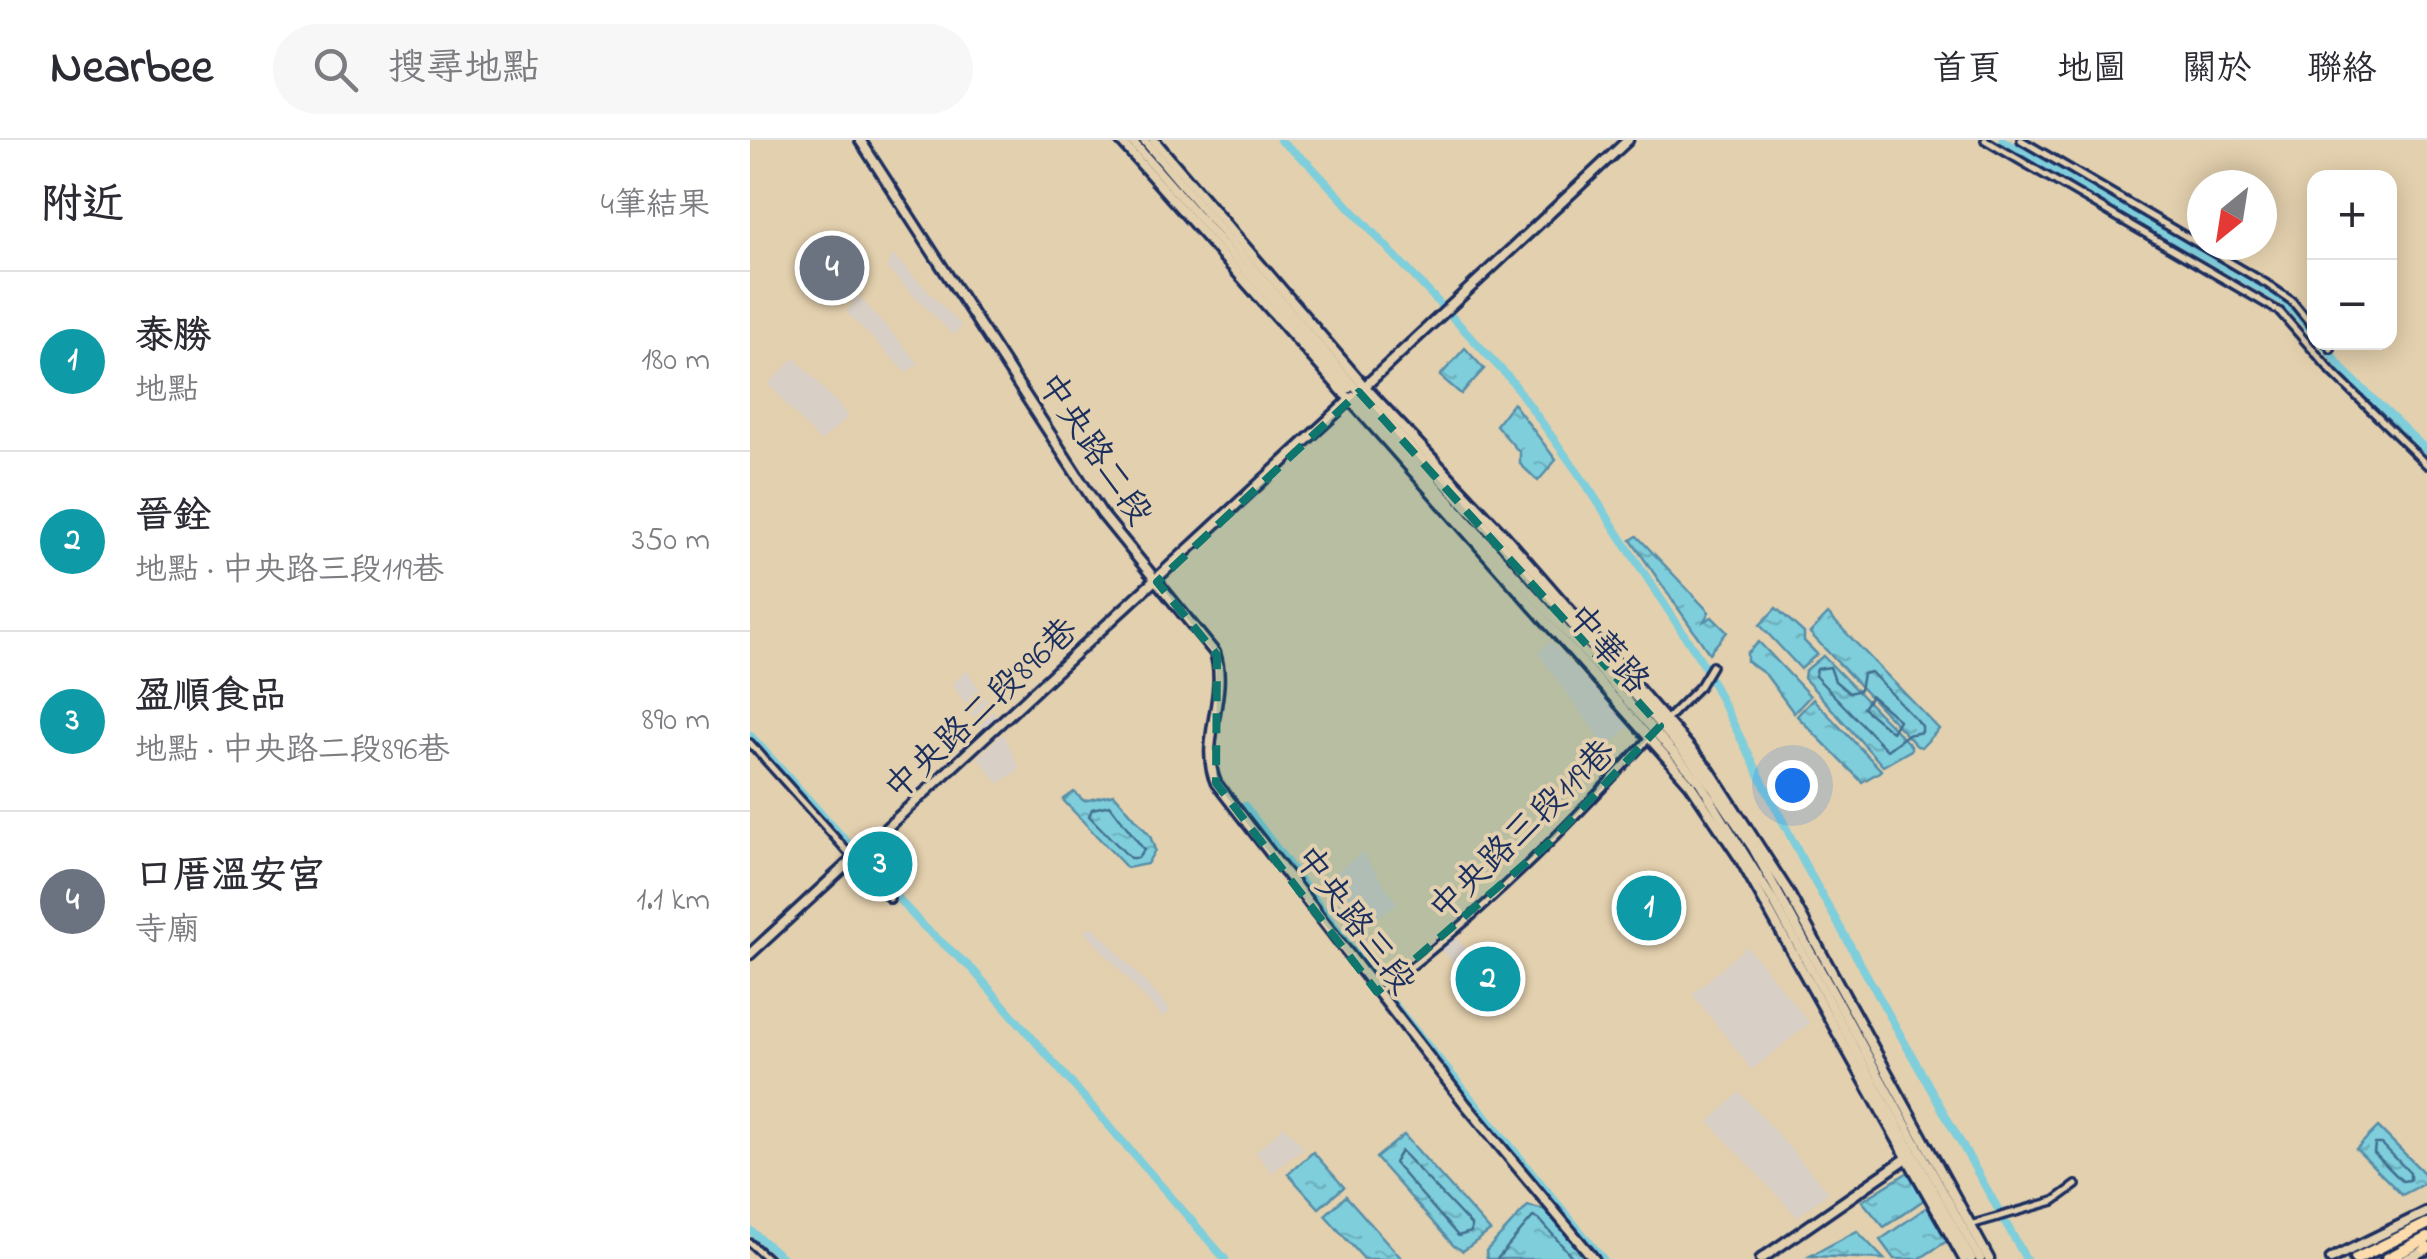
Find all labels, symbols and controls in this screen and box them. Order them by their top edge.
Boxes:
search box [273,24,973,114]
text: Nearbee [50,34,213,104]
icon: search [308,42,363,97]
text: 搜尋地點 [388,42,540,98]
text: 首頁 [1932,45,2002,96]
text: 地圖 [2057,45,2127,96]
text: 關於 [2182,45,2252,96]
text: 聯絡 [2307,45,2377,96]
north arrow [2187,170,2277,260]
map controls [2307,170,2397,350]
button: + [2307,170,2397,260]
text: 附近 [40,176,124,237]
text: 4筆結果 [601,183,710,230]
pin: 4 [799,230,864,306]
button: − [2307,260,2397,350]
text: 泰勝 [135,310,211,366]
text: 1 [67,338,78,385]
text: 180 m [641,338,710,385]
street label: 中央路二段 [1023,363,1163,537]
text: 地點 [135,368,199,415]
text: 晉銓 [135,490,211,546]
text: 2 [65,518,80,565]
text: 350 m [632,518,710,565]
text: 地點 · 中央路三段119巷 [135,548,444,595]
street label: 中華路 [1553,594,1660,707]
street label: 中央路二段896巷 [874,607,1091,814]
text: 盈順食品 [135,670,287,726]
text: 3 [66,698,79,745]
text: 890 m [642,698,710,745]
text: 地點 · 中央路二段896巷 [135,728,450,775]
street label: 中央路三段119巷 [1418,729,1628,934]
your location [1767,760,1818,811]
pin: 3 [848,826,912,902]
street label: 中央路三段 [1280,836,1426,1006]
text: 口厝溫安宮 [135,850,325,906]
pin: 1 [1616,870,1682,946]
text: 4 [66,878,79,925]
text: 1.1 km [636,878,710,925]
text: 寺廟 [135,908,199,955]
pin: 2 [1456,942,1520,1016]

